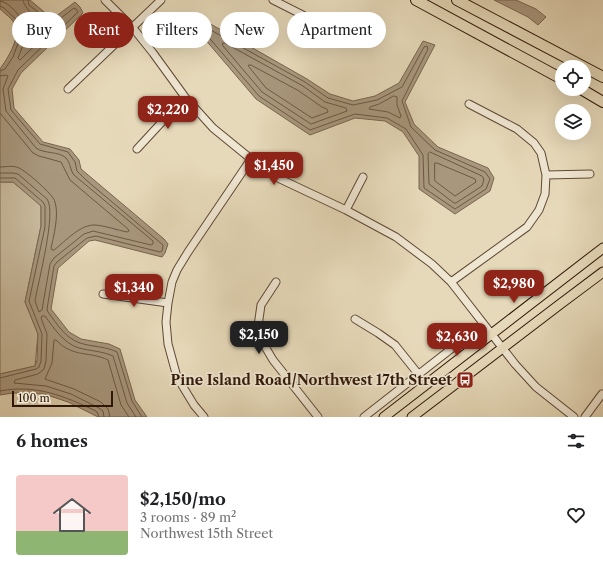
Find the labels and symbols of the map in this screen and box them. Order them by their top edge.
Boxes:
pin: $2,220 [135,96,201,130]
pin: $1,450 [241,152,307,186]
pin: $2,980 [481,270,547,304]
pin: $1,340 [101,274,167,308]
pin: $2,150 [226,321,292,355]
pin: $2,630 [424,323,490,357]
bus stop icon: Pine Island Road/Northwest 17th Street [455,370,475,390]
place label: Pine Island Road/Northwest 17th Street [171,371,452,389]
scale bar [12,389,113,408]

